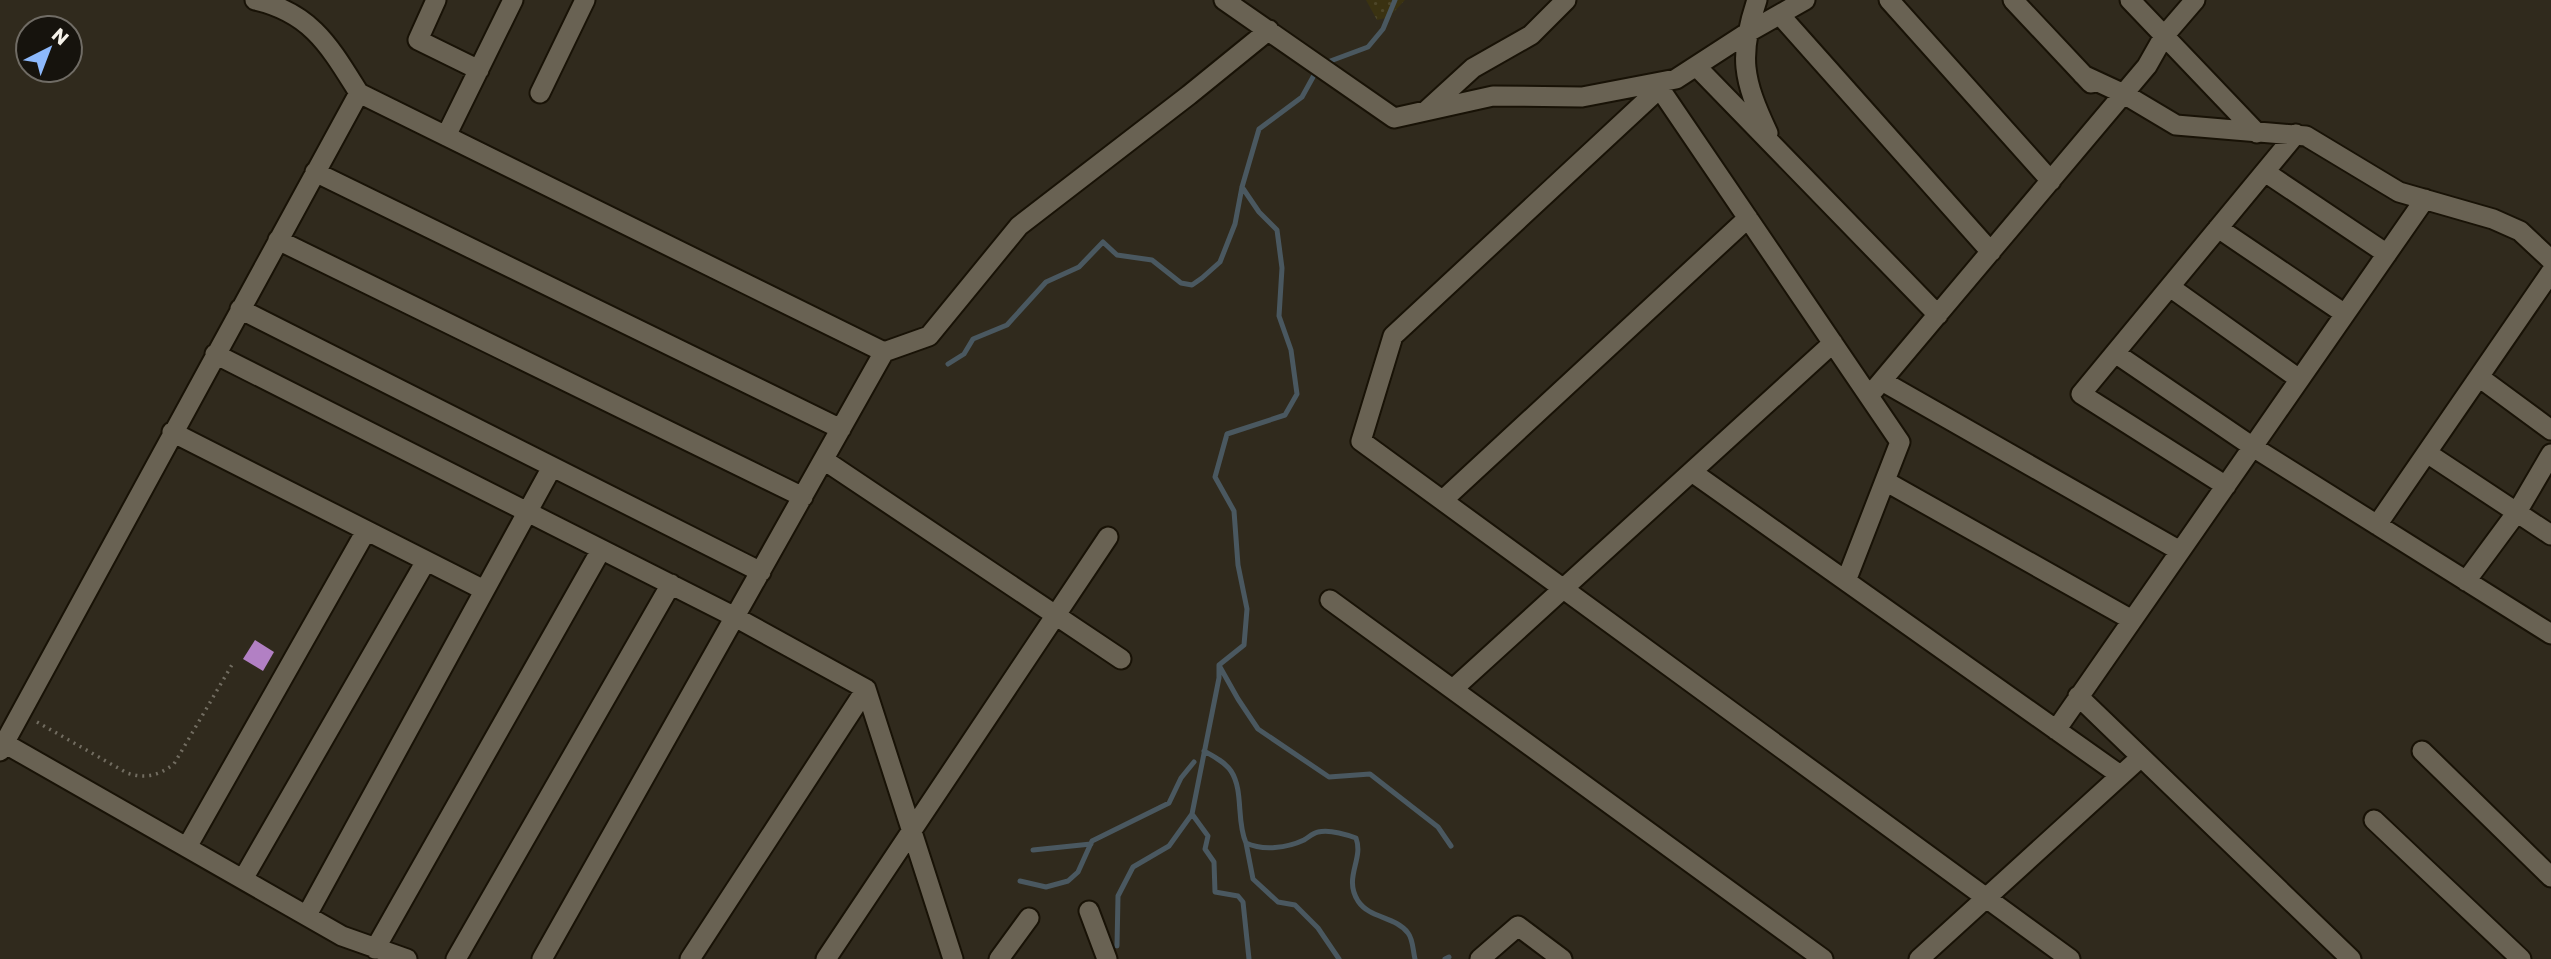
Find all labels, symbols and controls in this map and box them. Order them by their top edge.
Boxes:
north arrow [14,14,84,84]
text: N [46,22,74,52]

